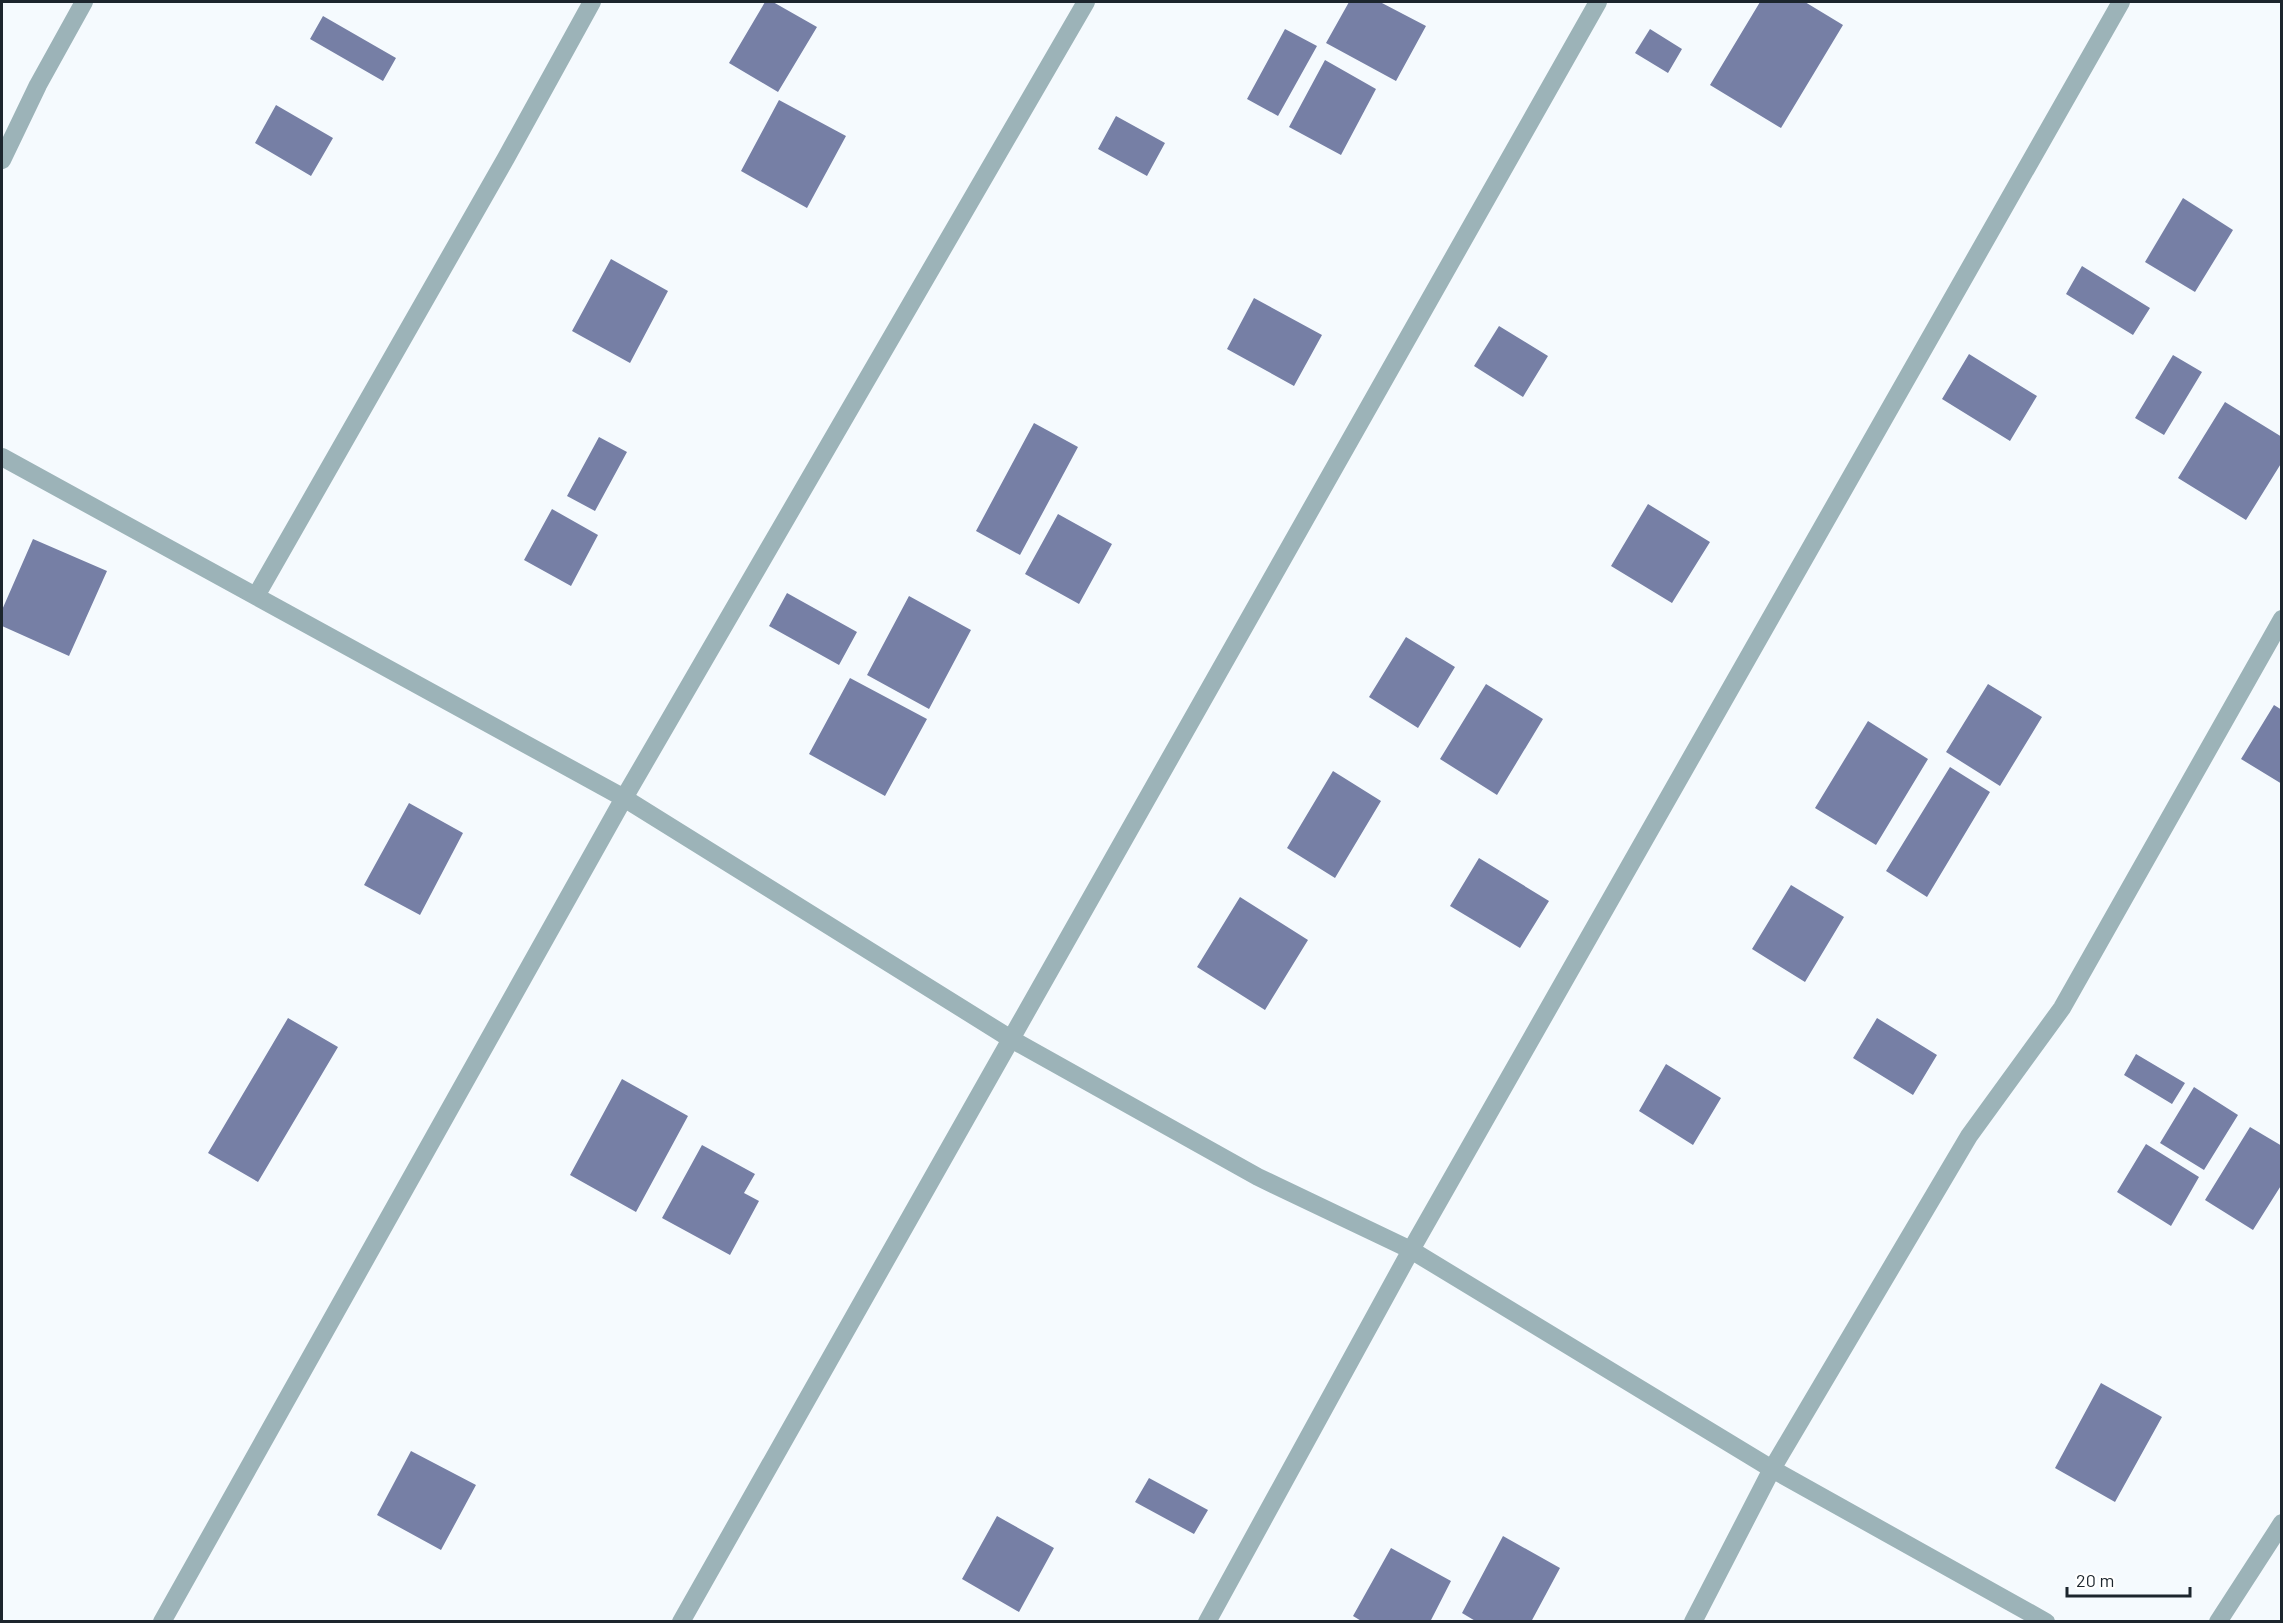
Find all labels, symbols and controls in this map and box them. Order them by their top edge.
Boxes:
scale bar [2067,1560,2190,1598]
text: 20 m [2076,1569,2114,1591]

